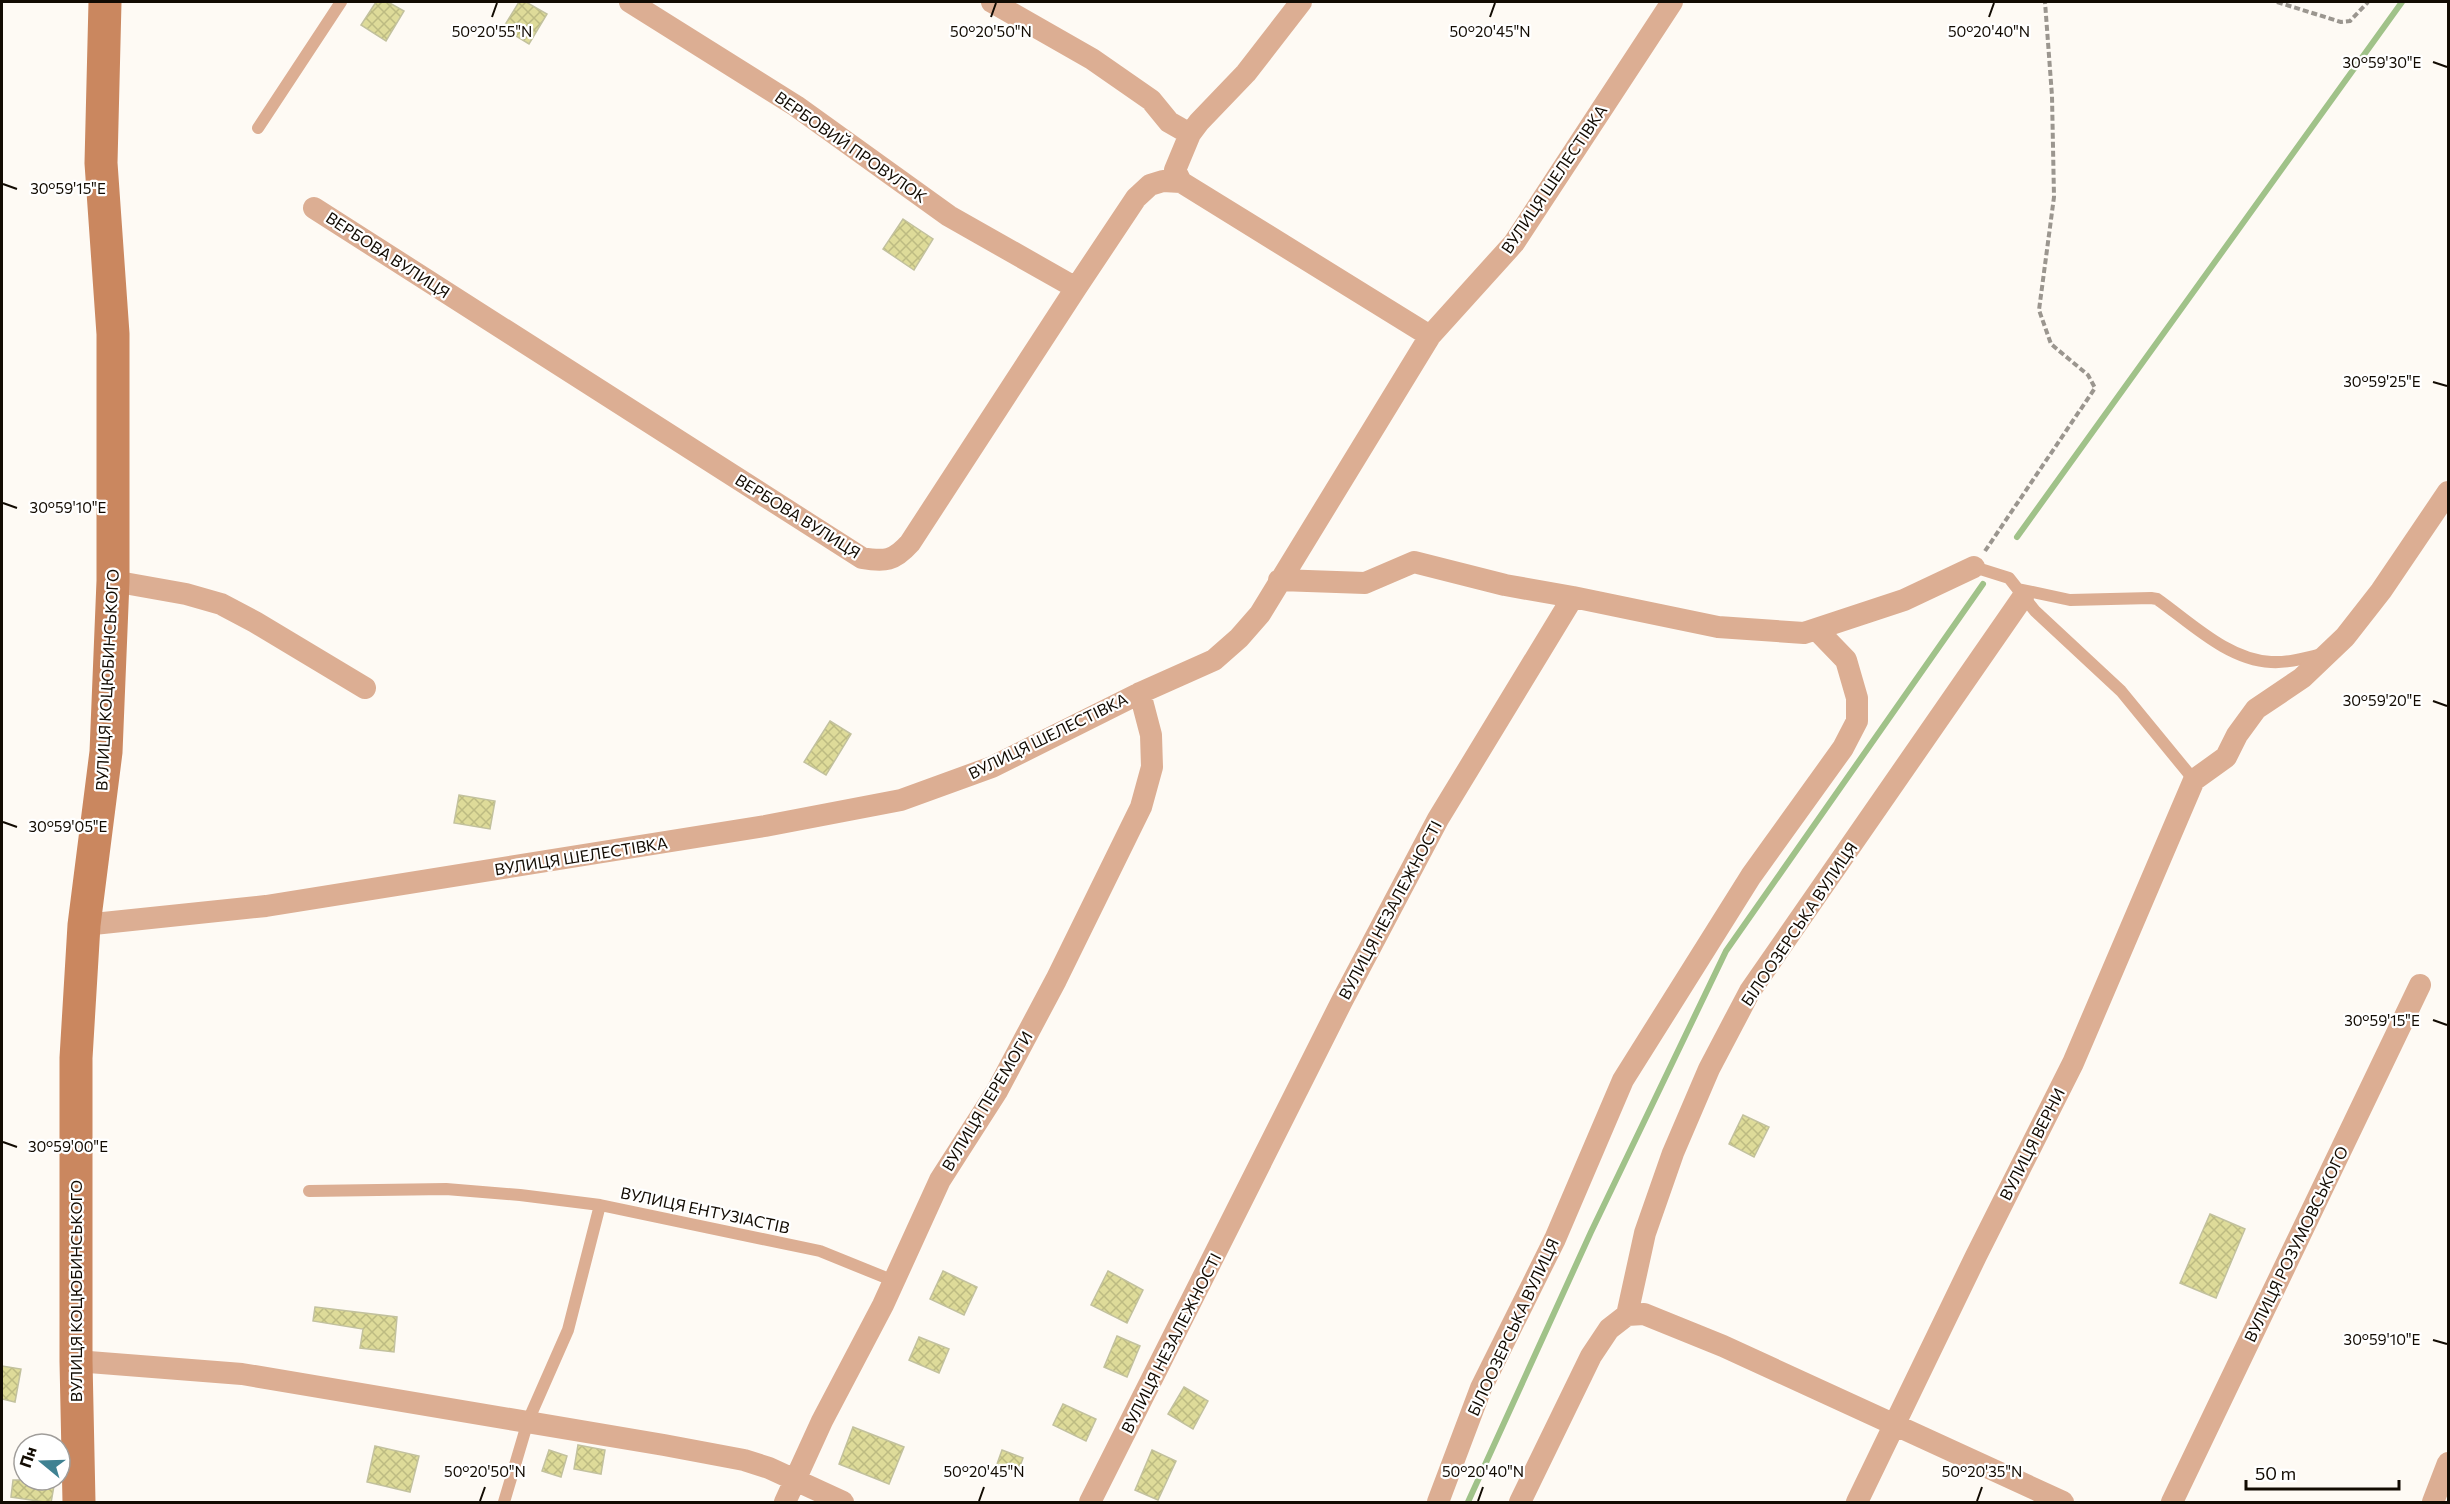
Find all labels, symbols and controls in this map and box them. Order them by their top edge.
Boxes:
text: 50°20'55"N [452,22,532,40]
text: 50°20'50"N [950,22,1032,40]
text: 50°20'45"N [1449,22,1531,40]
text: 50°20'40"N [1948,22,2030,40]
text: 30°59'30"E [2343,53,2422,71]
street label: ВЕРБОВИЙ ПРОВУЛОК [772,87,931,206]
street label: ВУЛИЦЯ ШЕЛЕСТІВКА [1497,101,1610,257]
text: 30°59'15"E [30,179,106,197]
street label: ВЕРБОВА ВУЛИЦЯ [323,207,454,302]
text: 30°59'25"E [2343,372,2421,390]
street label: ВЕРБОВА ВУЛИЦЯ [732,469,864,562]
text: 30°59'10"E [30,498,106,516]
street label: ВУЛИЦЯ КОЦЮБИНСЬКОГО [91,568,122,791]
street label: ВУЛИЦЯ ШЕЛЕСТІВКА [965,689,1131,782]
text: 30°59'20"E [2343,691,2421,709]
text: 30°59'05"E [28,817,108,835]
street label: ВУЛИЦЯ НЕЗАЛЕЖНОСТІ [1334,817,1445,1002]
street label: ВУЛИЦЯ ШЕЛЕСТІВКА [493,832,669,879]
street label: БІЛООЗЕРСЬКА ВУЛИЦЯ [1737,838,1861,1009]
text: 30°59'15"E [2344,1011,2420,1029]
street label: ВУЛИЦЯ ПЕРЕМОГИ [937,1027,1036,1174]
street label: ВУЛИЦЯ ВЕРНИ [1995,1084,2068,1203]
text: 30°59'00"E [28,1137,108,1155]
street label: ВУЛИЦЯ РОЗУМОВСЬКОГО [2240,1143,2351,1345]
street label: ВУЛИЦЯ КОЦЮБИНСЬКОГО [66,1180,85,1402]
street label: ВУЛИЦЯ ЕНТУЗІАСТІВ [619,1182,791,1237]
street label: БІЛООЗЕРСЬКА ВУЛИЦЯ [1463,1235,1562,1419]
street label: ВУЛИЦЯ НЕЗАЛЕЖНОСТІ [1117,1249,1224,1436]
text: 30°59'10"E [2344,1330,2420,1348]
north arrow [12,1432,72,1492]
text: Пн [15,1444,40,1470]
scale bar [2246,1453,2399,1491]
text: 50°20'50"N [444,1462,526,1480]
text: 50°20'45"N [943,1462,1025,1480]
text: 50°20'40"N [1442,1462,1524,1480]
text: 50°20'35"N [1942,1462,2022,1480]
text: 50 m [2255,1462,2296,1484]

